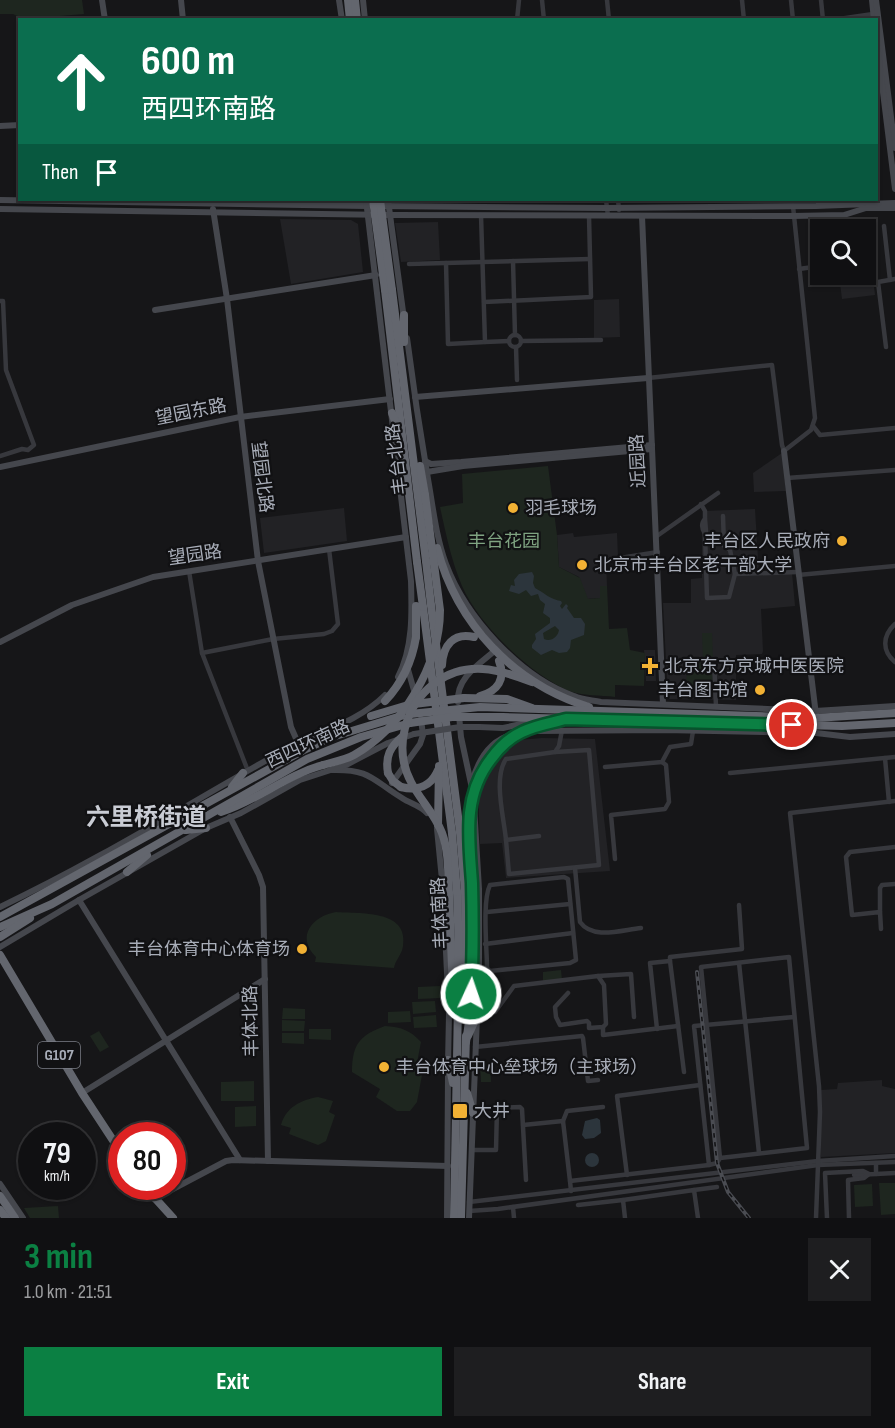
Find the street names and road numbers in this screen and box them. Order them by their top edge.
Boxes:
street label: 望园东路 [154,395,228,429]
street label: 丰台北路 [382,422,412,496]
street label: 近园路 [626,433,650,489]
street label: 望园北路 [247,440,277,514]
street label: 望园路 [167,541,223,569]
street label: 西四环南路 [263,715,353,773]
street label: 丰体南路 [428,876,452,950]
street label: 丰体北路 [240,985,262,1057]
road number: G107 [38,1042,80,1068]

